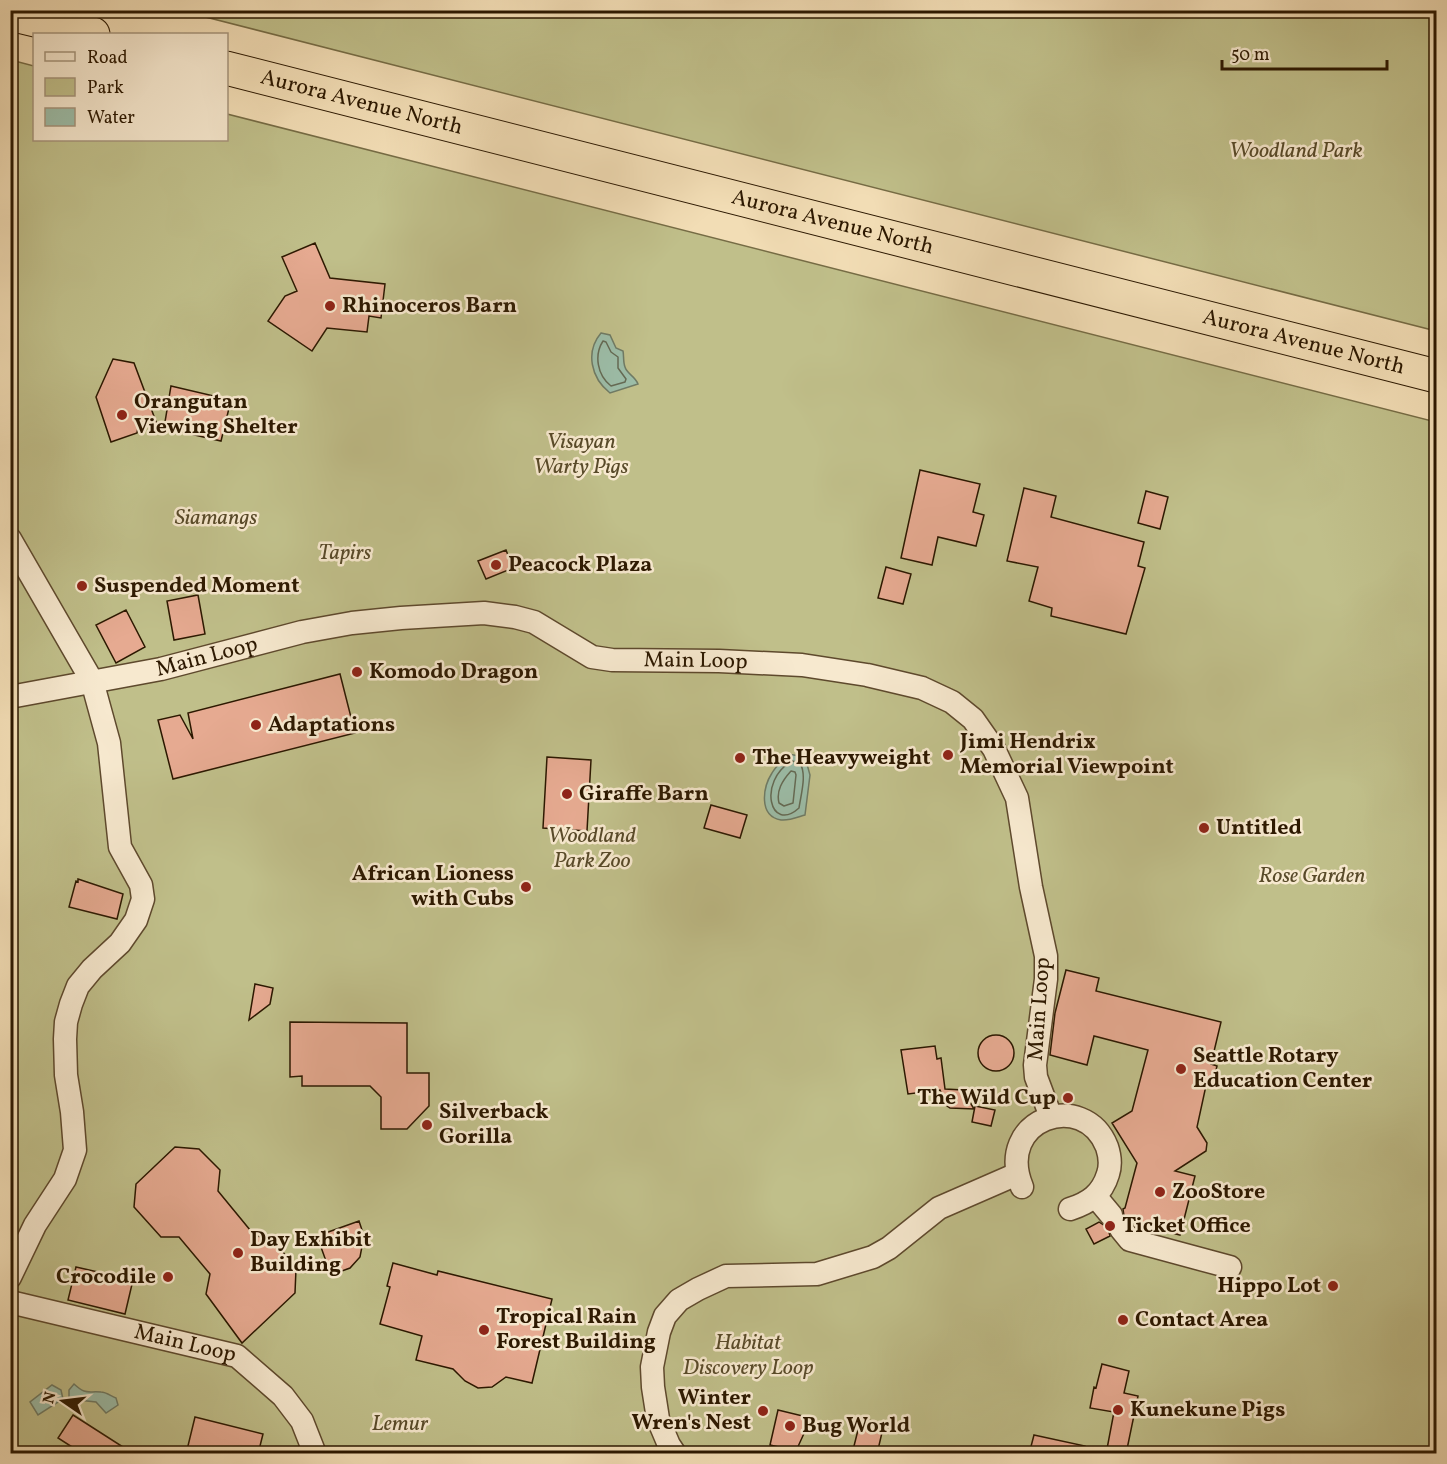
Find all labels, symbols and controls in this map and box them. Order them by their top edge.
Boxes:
legend [33,33,228,141]
scale bar [1222,33,1387,71]
text: 50 m [1231,43,1270,68]
text: Road [87,46,128,71]
street label: Aurora Avenue North [257,62,466,143]
text: Park [87,76,124,101]
text: Water [87,106,135,131]
park label: Woodland Park [1229,136,1363,167]
street label: Aurora Avenue North [728,182,937,263]
place label: Rhinoceros Barn [342,291,517,322]
marker: Rhinoceros Barn [323,299,337,313]
street label: Aurora Avenue North [1199,302,1408,383]
place label: Orangutan Viewing Shelter [134,387,298,443]
marker: Orangutan Viewing Shelter [115,408,129,422]
park label: Visayan Warty Pigs [533,427,629,483]
park label: Siamangs [175,503,257,534]
park label: Tapirs [319,538,371,569]
place label: Peacock Plaza [508,550,652,581]
marker: Peacock Plaza [489,558,503,572]
place label: Suspended Moment [94,571,299,602]
marker: Suspended Moment [75,579,89,593]
street label: Main Loop [153,629,261,685]
street label: Main Loop [643,645,748,678]
place label: Komodo Dragon [369,657,538,688]
marker: Komodo Dragon [350,665,364,679]
place label: Adaptations [268,710,395,741]
marker: Adaptations [249,718,263,732]
place label: Jimi Hendrix Memorial Viewpoint [959,727,1174,783]
place label: The Heavyweight [752,743,930,774]
marker: Jimi Hendrix Memorial Viewpoint [941,748,955,762]
marker: The Heavyweight [733,751,747,765]
place label: Giraffe Barn [579,779,709,810]
marker: Giraffe Barn [560,787,574,801]
place label: Untitled [1216,813,1302,844]
park label: Woodland Park Zoo [548,821,637,877]
marker: Untitled [1197,821,1211,835]
place label: African Lioness with Cubs [352,859,514,915]
park label: Rose Garden [1259,861,1365,892]
marker: African Lioness with Cubs [519,880,533,894]
street label: Main Loop [1021,956,1059,1062]
place label: Seattle Rotary Education Center [1193,1041,1373,1097]
marker: Seattle Rotary Education Center [1174,1062,1188,1076]
place label: The Wild Cup [917,1083,1056,1114]
marker: The Wild Cup [1061,1091,1075,1105]
place label: Silverback Gorilla [439,1097,549,1153]
marker: Silverback Gorilla [420,1118,434,1132]
place label: ZooStore [1172,1177,1265,1208]
marker: ZooStore [1153,1185,1167,1199]
place label: Ticket Office [1122,1211,1251,1242]
marker: Ticket Office [1103,1219,1117,1233]
place label: Day Exhibit Building [250,1225,371,1281]
marker: Day Exhibit Building [231,1246,245,1260]
place label: Crocodile [56,1262,156,1293]
marker: Crocodile [161,1270,175,1284]
place label: Hippo Lot [1217,1271,1321,1302]
marker: Hippo Lot [1326,1279,1340,1293]
place label: Tropical Rain Forest Building [496,1302,656,1358]
place label: Contact Area [1135,1305,1268,1336]
marker: Contact Area [1116,1313,1130,1327]
street label: Main Loop [131,1317,239,1371]
marker: Tropical Rain Forest Building [477,1323,491,1337]
park label: Habitat Discovery Loop [683,1328,813,1384]
north arrow [33,1371,93,1431]
place label: Winter Wren's Nest [631,1383,752,1439]
text: N [38,1389,63,1406]
place label: Kunekune Pigs [1130,1395,1285,1426]
marker: Kunekune Pigs [1111,1403,1125,1417]
marker: Winter Wren's Nest [756,1404,770,1418]
park label: Lemur [372,1409,429,1440]
place label: Bug World [802,1411,910,1442]
marker: Bug World [783,1419,797,1433]

